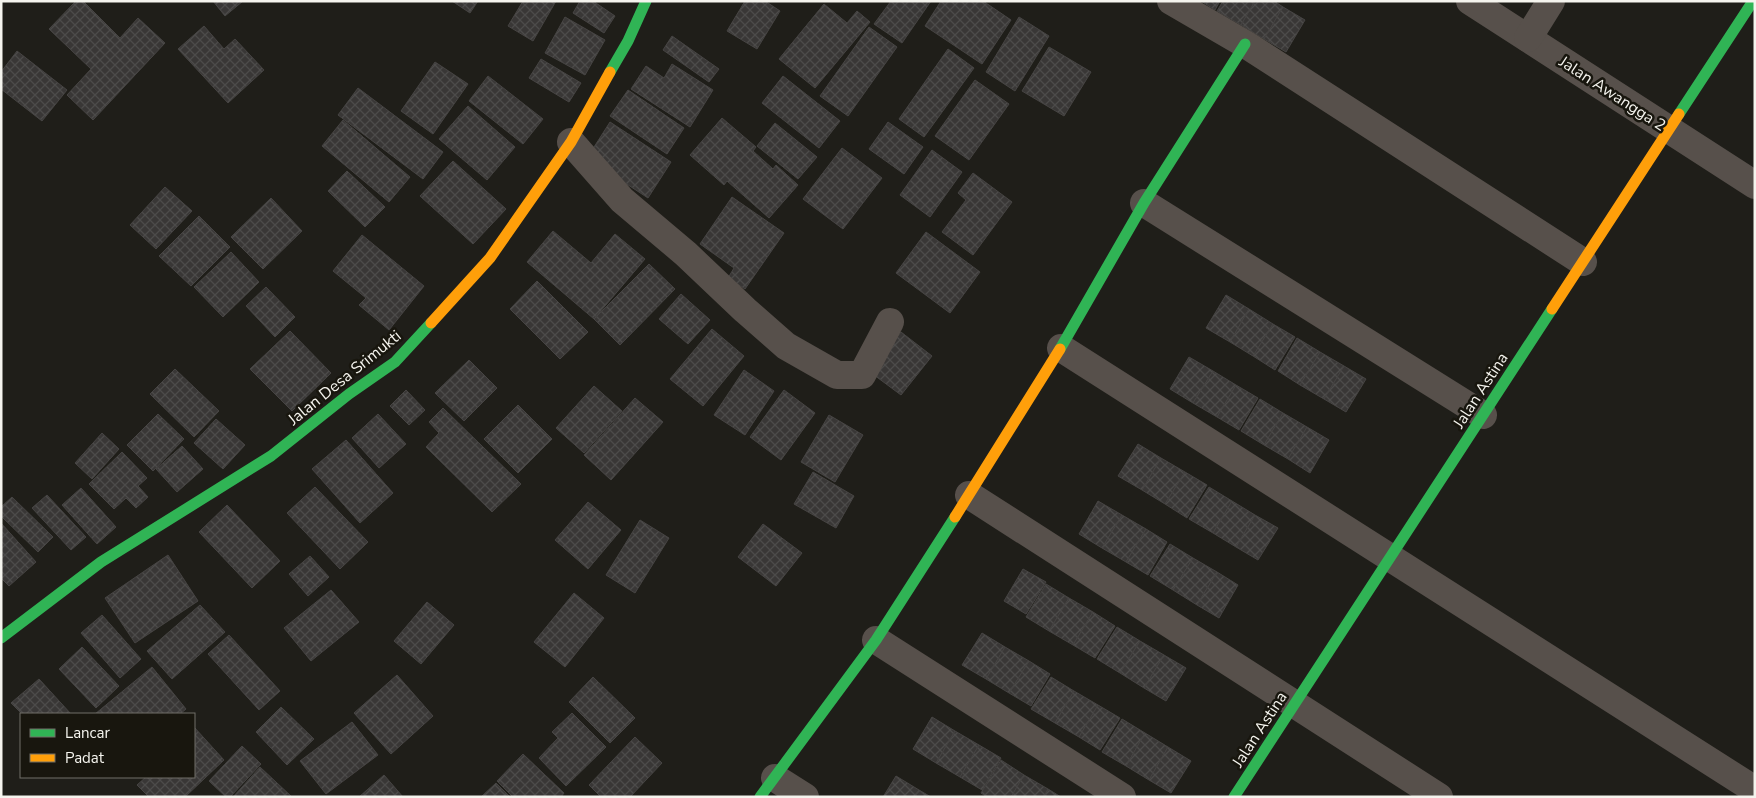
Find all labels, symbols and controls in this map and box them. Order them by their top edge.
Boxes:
street label: Jalan Awangga 2 [1554,51,1670,137]
street label: Jalan Desa Srimukti [283,325,406,431]
street label: Jalan Astina [1448,348,1514,433]
street label: Jalan Astina [1227,687,1293,772]
legend [20,713,195,778]
text: Lancar [65,723,110,743]
text: Padat [65,748,105,768]

